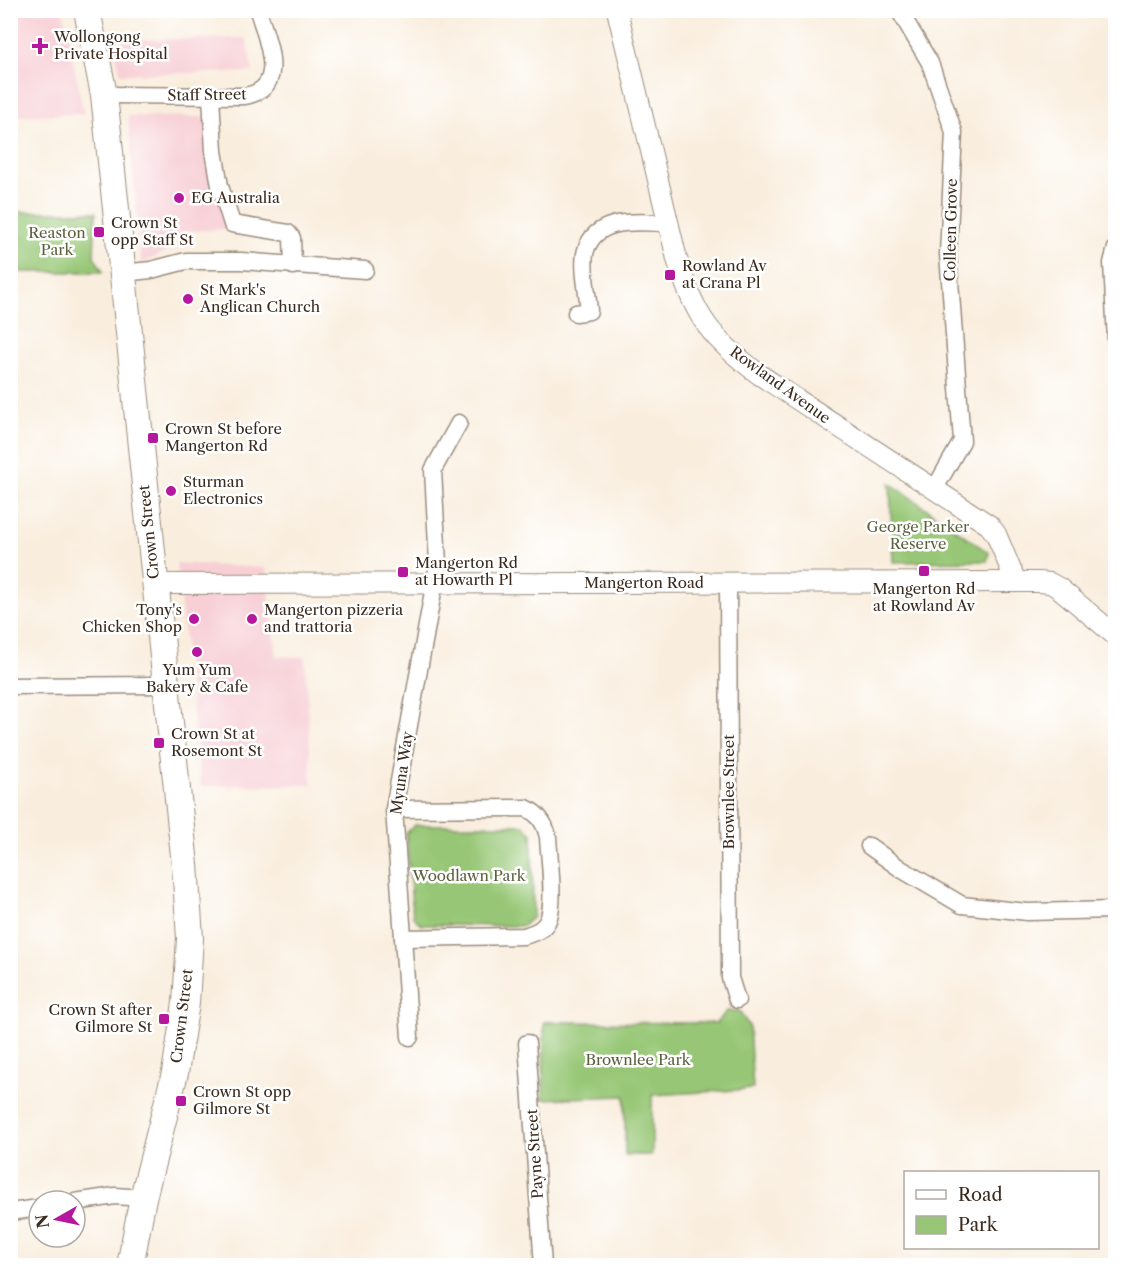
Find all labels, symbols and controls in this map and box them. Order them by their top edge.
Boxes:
place label: Wollongong Private Hospital [53,27,168,63]
marker: Wollongong Private Hospital [31,37,49,55]
street label: Staff Street [167,84,247,105]
street label: Colleen Grove [940,178,961,282]
place label: EG Australia [191,188,280,207]
marker: EG Australia [172,191,186,205]
place label: Crown St opp Staff St [111,213,194,249]
park label: Reaston Park [28,223,86,259]
marker: Crown St opp Staff St [92,225,106,239]
place label: Rowland Av at Crana Pl [682,256,767,292]
marker: Rowland Av at Crana Pl [663,268,677,282]
place label: St Mark's Anglican Church [199,280,321,316]
marker: St Mark's Anglican Church [181,292,195,306]
street label: Rowland Avenue [726,342,834,427]
place label: Crown St before Mangerton Rd [165,419,282,455]
marker: Crown St before Mangerton Rd [146,431,160,445]
place label: Sturman Electronics [183,472,263,508]
street label: Crown Street [134,483,163,580]
marker: Sturman Electronics [164,484,178,498]
park label: George Parker Reserve [867,517,970,553]
place label: Mangerton Rd at Howarth Pl [415,553,518,589]
marker: Mangerton Rd at Rowland Av [917,564,931,578]
marker: Mangerton Rd at Howarth Pl [396,565,410,579]
street label: Mangerton Road [584,573,704,592]
place label: Mangerton Rd at Rowland Av [873,579,976,615]
place label: Tony's Chicken Shop [82,600,182,636]
place label: Mangerton pizzeria and trattoria [264,600,403,636]
marker: Tony's Chicken Shop [187,612,201,626]
marker: Mangerton pizzeria and trattoria [245,612,259,626]
marker: Yum Yum Bakery & Cafe [190,645,204,659]
place label: Yum Yum Bakery & Cafe [146,660,248,696]
place label: Crown St at Rosemont St [171,724,263,760]
street label: Myuna Way [386,729,417,816]
street label: Brownlee Street [719,734,738,849]
marker: Crown St at Rosemont St [152,736,166,750]
park label: Woodlawn Park [411,866,527,885]
street label: Crown Street [166,967,197,1064]
place label: Crown St after Gilmore St [48,1000,153,1036]
marker: Crown St after Gilmore St [157,1012,171,1026]
park label: Brownlee Park [586,1050,692,1069]
place label: Crown St opp Gilmore St [193,1082,291,1118]
marker: Crown St opp Gilmore St [174,1094,188,1108]
street label: Payne Street [522,1108,547,1200]
legend [904,1171,1099,1249]
text: Road [958,1184,1003,1206]
north arrow [27,1189,87,1249]
text: N [31,1213,53,1230]
text: Park [958,1214,999,1236]

